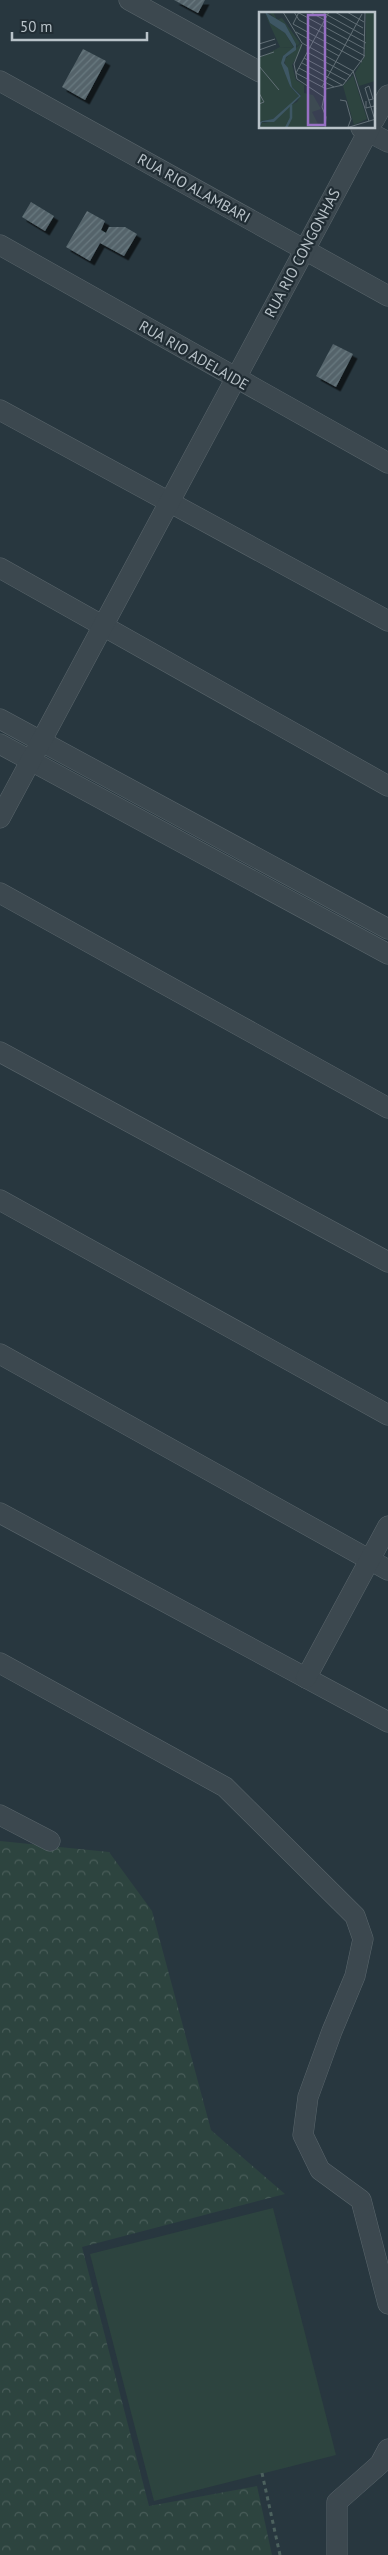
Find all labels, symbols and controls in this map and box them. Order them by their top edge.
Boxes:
scale bar [12,10,148,42]
inset map [259,12,376,129]
text: 50 m [20,17,53,36]
street label: RUA RIO ALAMBARI [134,149,254,227]
street label: RUA RIO CONGONHAS [260,185,344,321]
street label: RUA RIO ADELAIDE [136,316,252,394]

